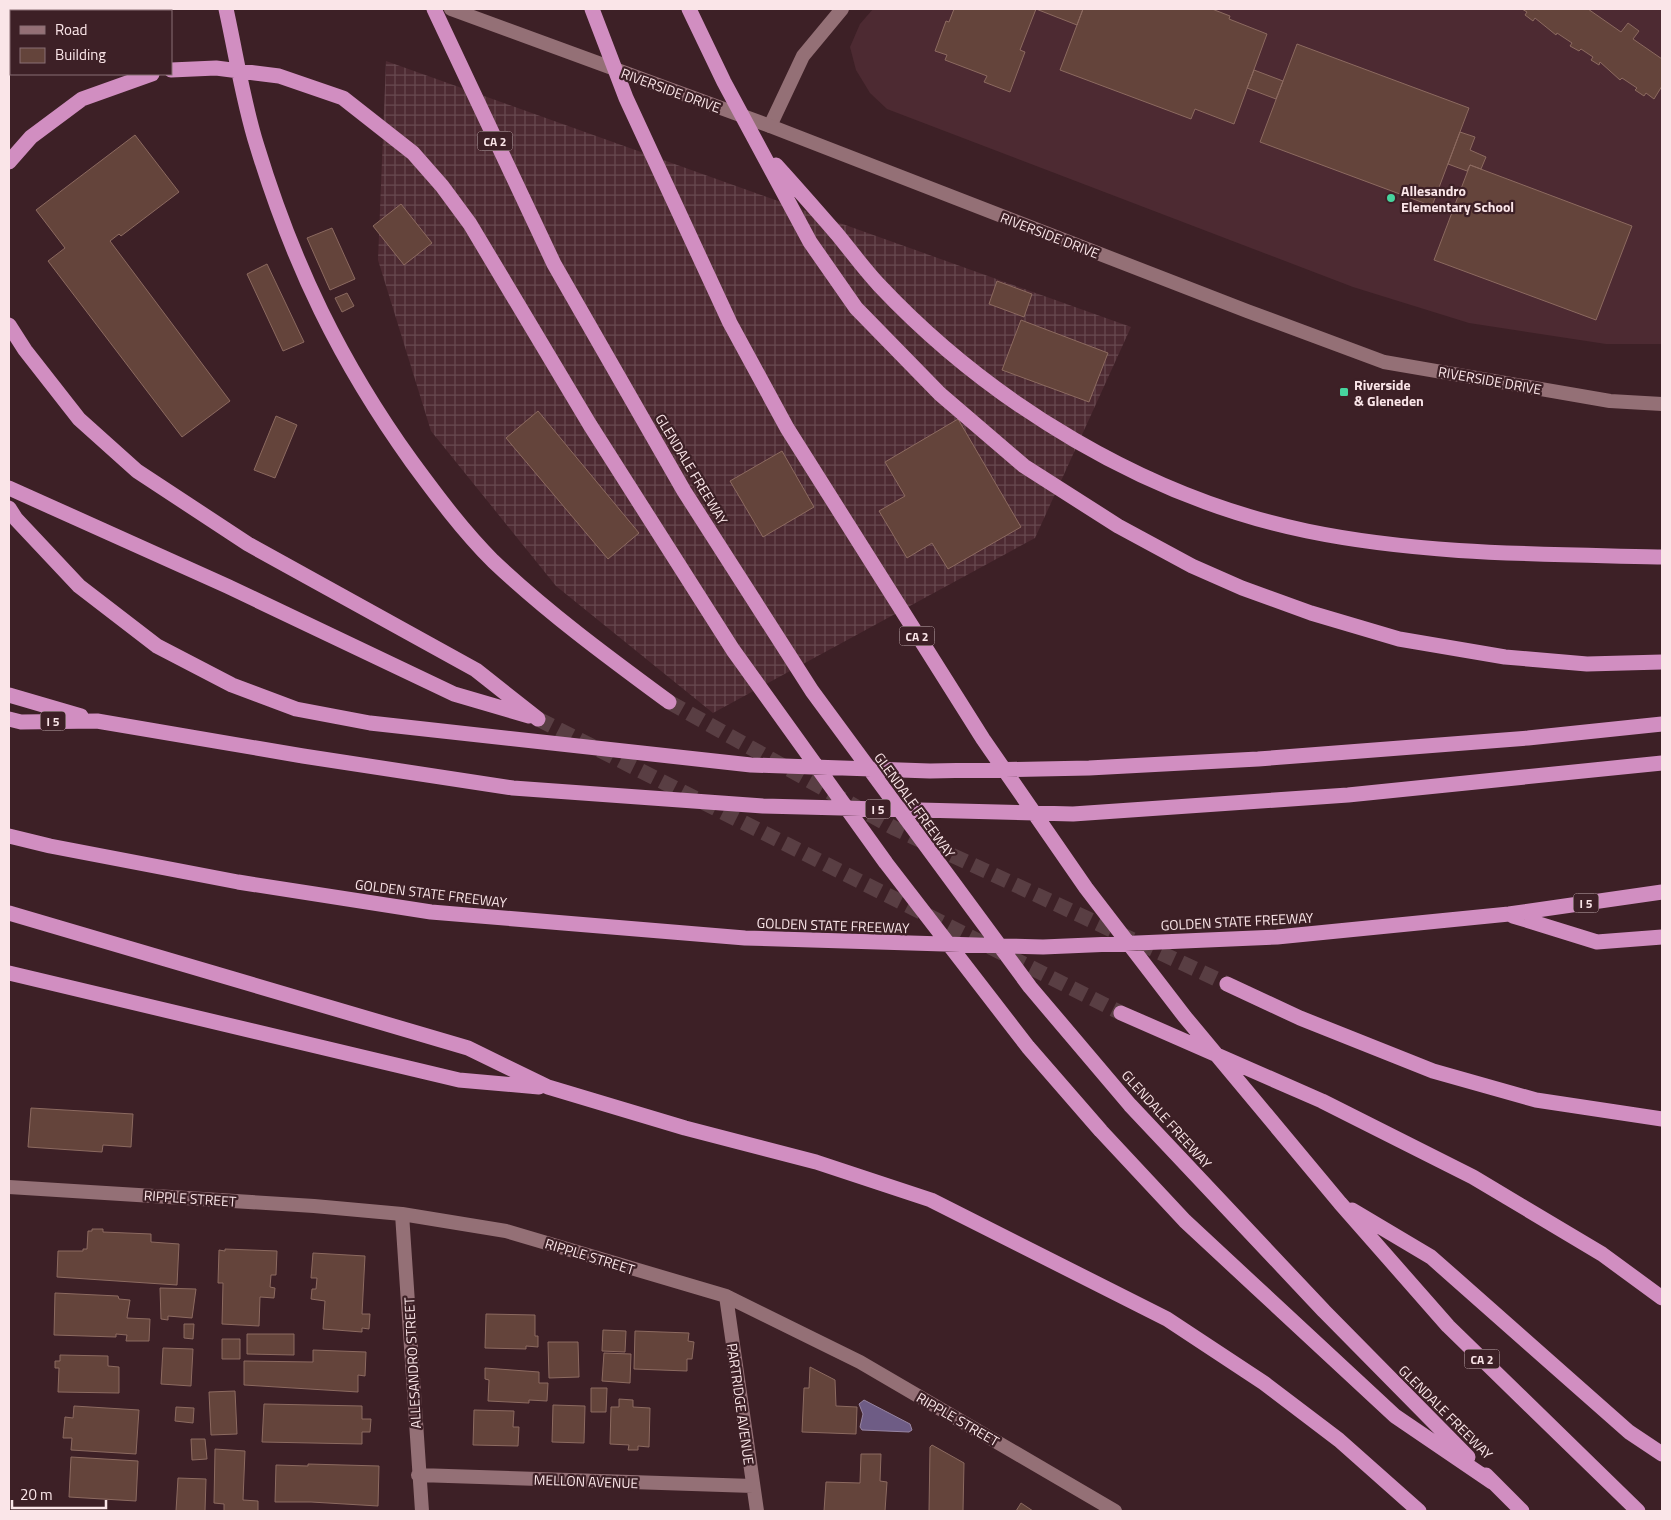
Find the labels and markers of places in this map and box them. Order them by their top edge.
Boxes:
place label: Allesandro Elementary School [1401,180,1514,217]
marker: Allesandro Elementary School [1385,192,1397,204]
place label: Riverside & Gleneden [1354,374,1424,411]
marker: Riverside & Gleneden [1338,386,1350,398]

